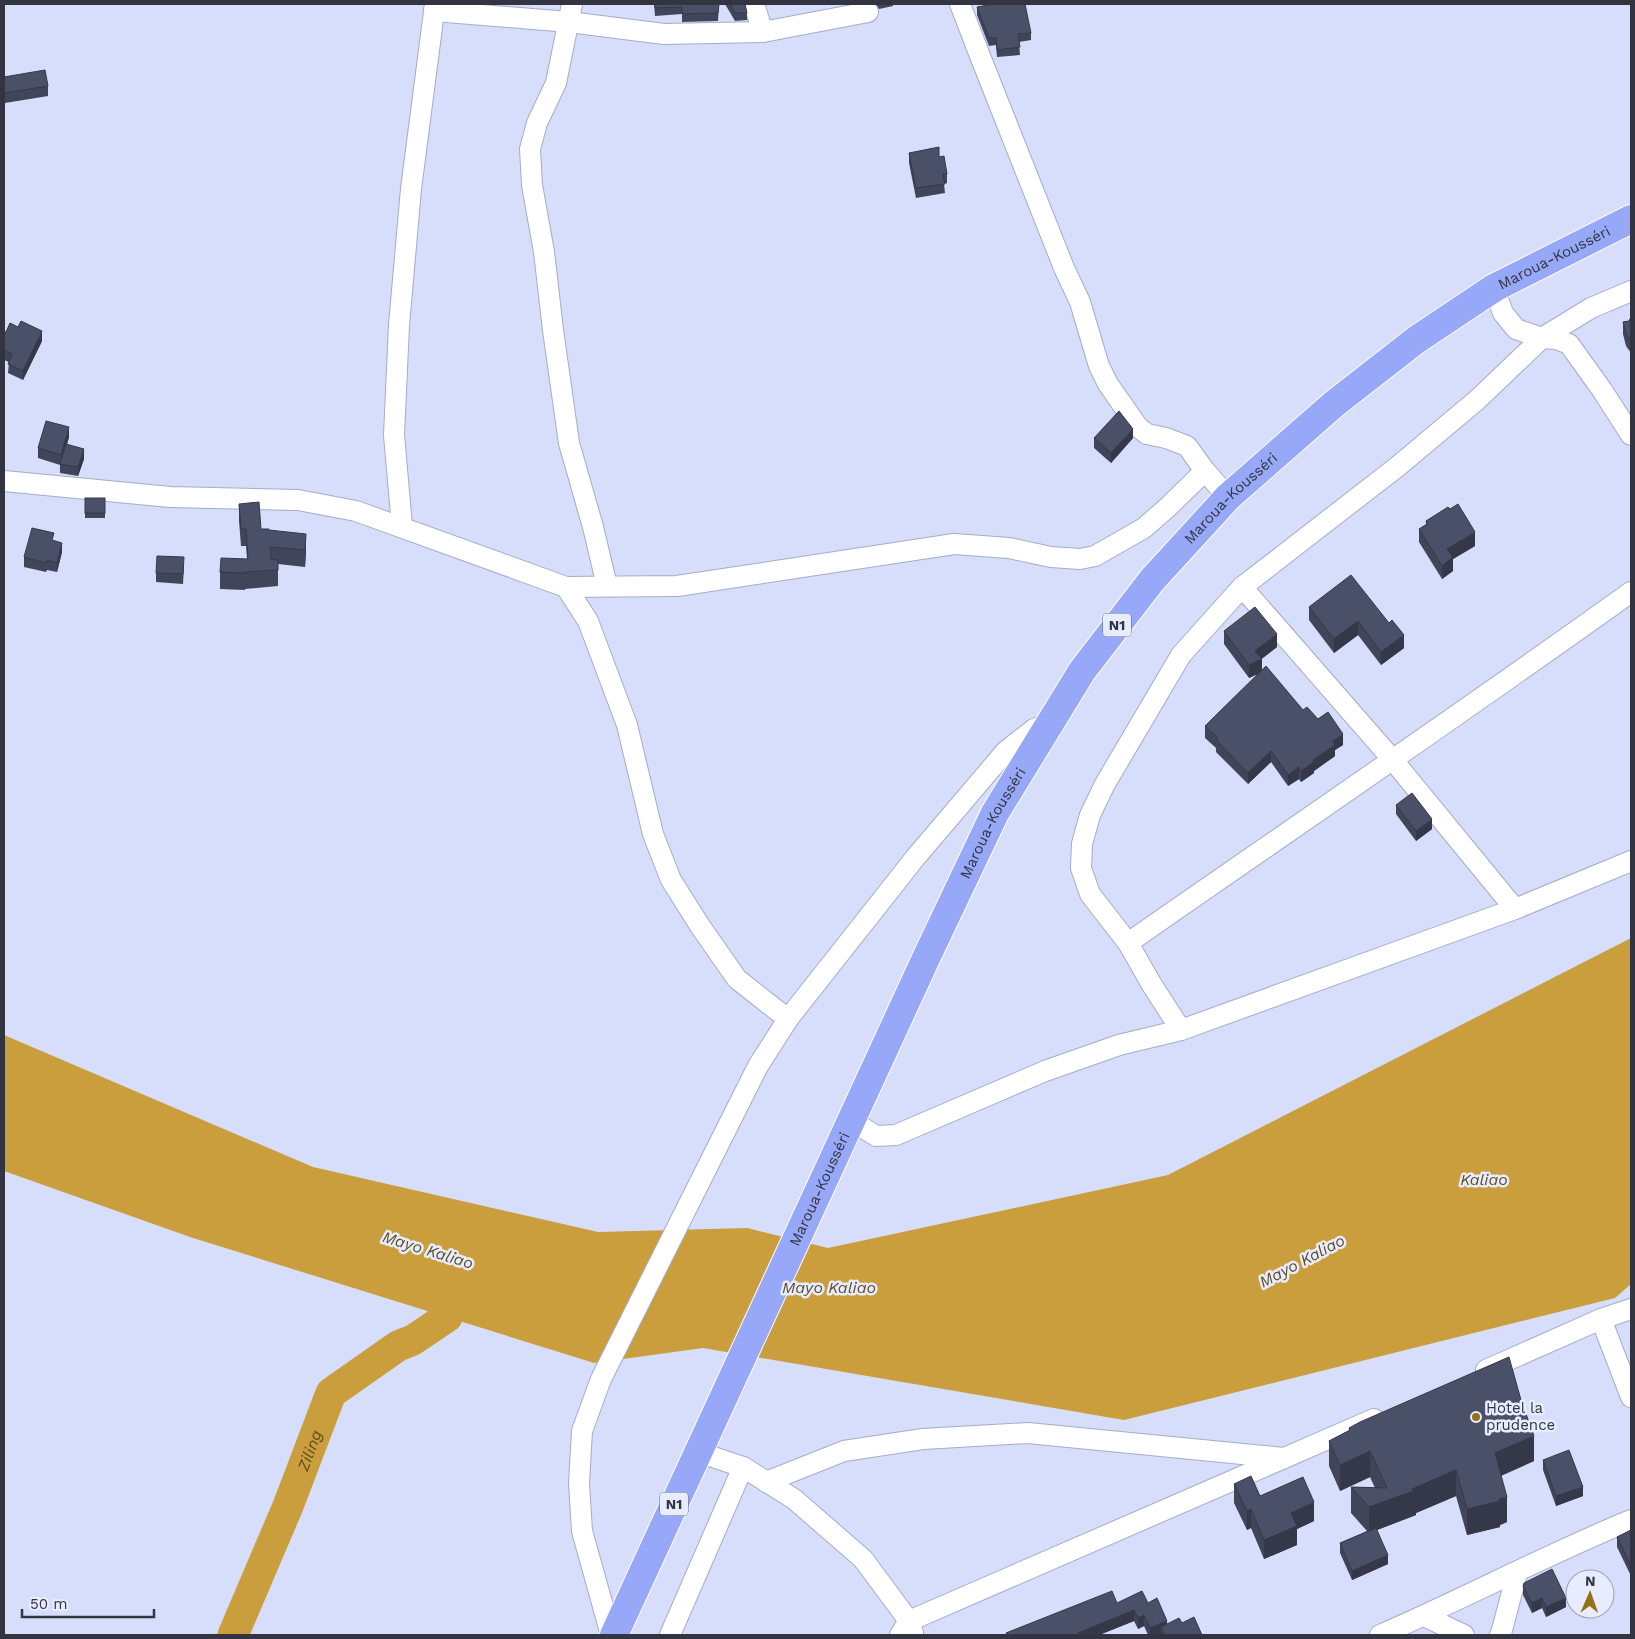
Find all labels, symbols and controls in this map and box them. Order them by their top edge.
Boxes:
street label: Maroua-Kousséri [1495,222,1613,294]
street label: Maroua-Kousséri [1180,449,1281,548]
road number: N1 [1103,614,1131,636]
street label: Maroua-Kousséri [956,764,1030,882]
street label: Maroua-Kousséri [786,1129,854,1249]
water label: Kaliao [1460,1170,1508,1189]
water label: Mayo Kaliao [380,1227,476,1273]
water label: Mayo Kaliao [1256,1231,1348,1291]
water label: Mayo Kaliao [782,1278,876,1297]
place label: Hotel la prudence [1486,1399,1555,1434]
marker: Hotel la prudence [1470,1411,1482,1423]
water label: Ziling [293,1427,326,1474]
road number: N1 [660,1492,688,1516]
north arrow [1565,1569,1615,1619]
text: N [1585,1573,1596,1589]
scale bar [22,1586,155,1618]
text: 50 m [30,1595,67,1613]

